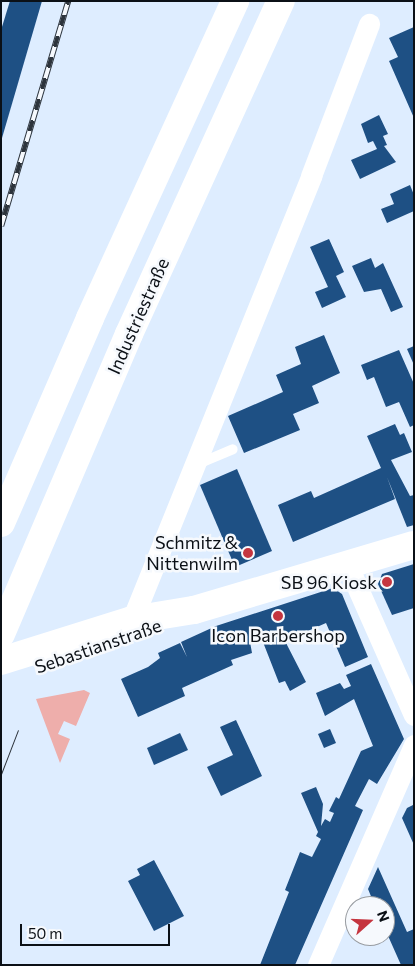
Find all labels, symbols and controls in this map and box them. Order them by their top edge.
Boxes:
street label: Industriestraße [103,255,173,377]
place label: Schmitz & Nittenwilm [146,532,238,574]
marker: Schmitz & Nittenwilm [242,547,254,559]
place label: SB 96 Kiosk [281,571,377,593]
marker: SB 96 Kiosk [381,576,393,588]
marker: Icon Barbershop [272,610,284,622]
street label: Sebastianstraße [32,614,164,678]
place label: Icon Barbershop [211,624,345,646]
north arrow [345,896,395,946]
text: N [374,908,393,924]
scale bar [22,914,172,946]
text: 50 m [28,924,62,942]

